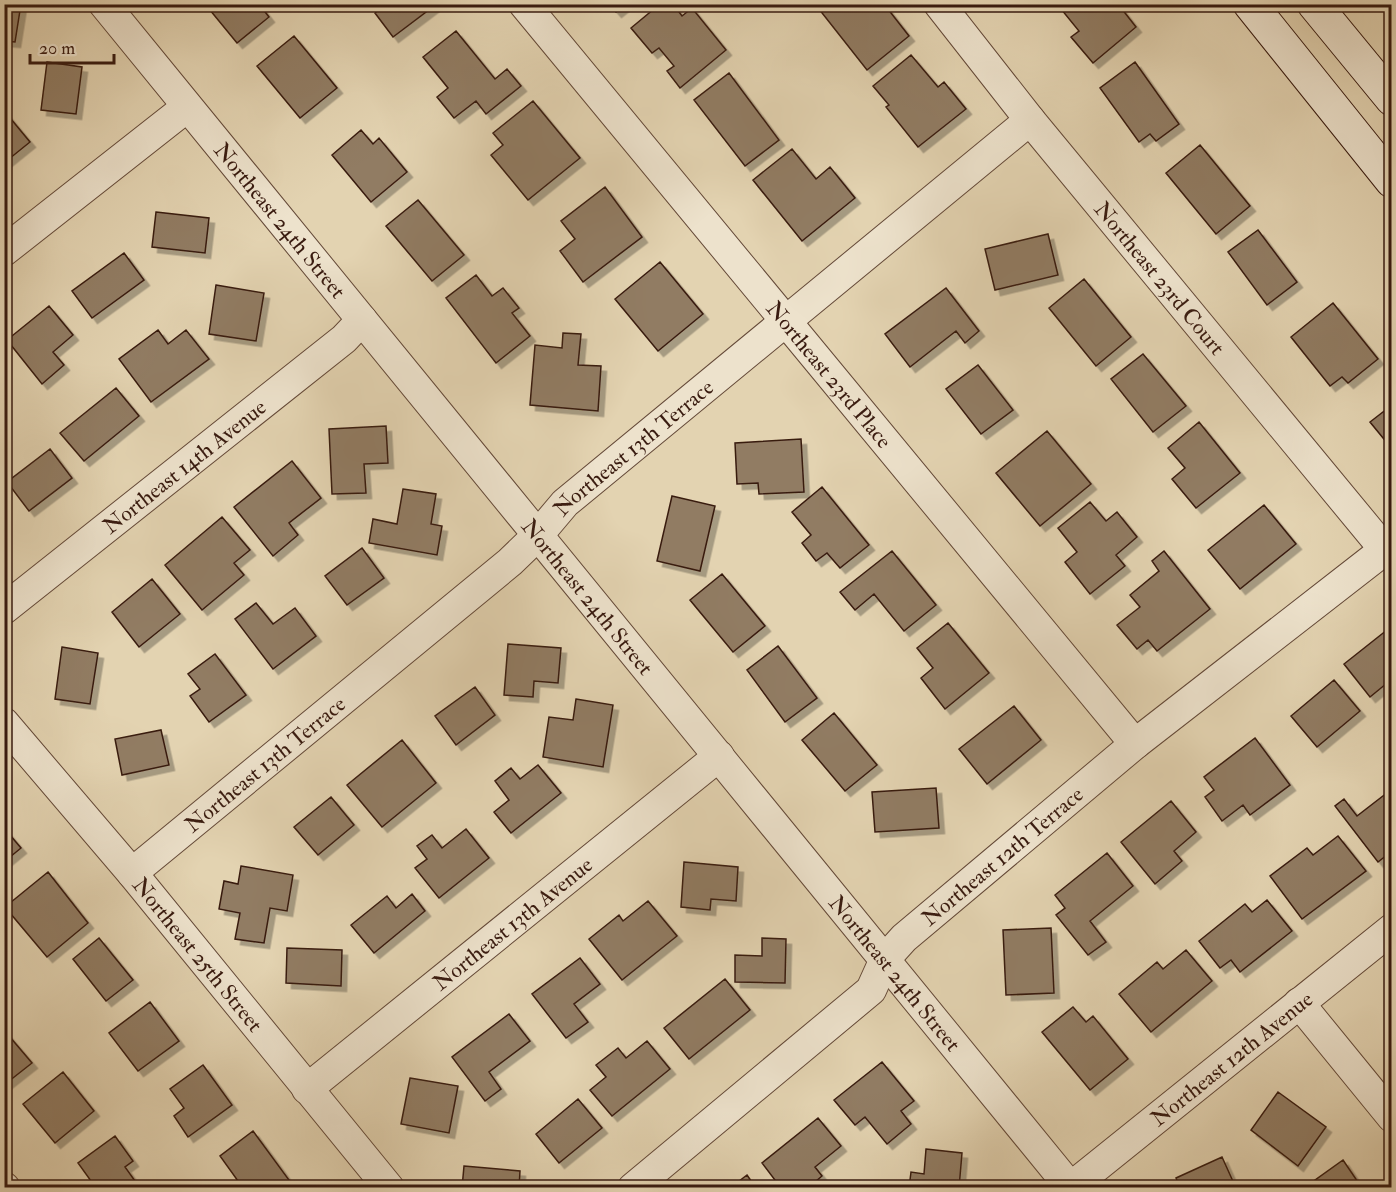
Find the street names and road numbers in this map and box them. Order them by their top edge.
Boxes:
street label: Northeast 24th Street [208,137,352,305]
street label: Northeast 23rd Court [1088,196,1231,361]
street label: Northeast 23rd Place [760,295,898,454]
street label: Northeast 13th Terrace [547,374,720,522]
street label: Northeast 14th Avenue [97,393,272,540]
street label: Northeast 24th Street [515,513,659,681]
street label: Northeast 13th Terrace [179,690,352,839]
street label: Northeast 12th Terrace [916,780,1089,932]
street label: Northeast 13th Avenue [427,851,599,997]
street label: Northeast 25th Street [126,872,269,1038]
street label: Northeast 24th Street [822,890,967,1057]
street label: Northeast 12th Avenue [1145,985,1319,1133]

